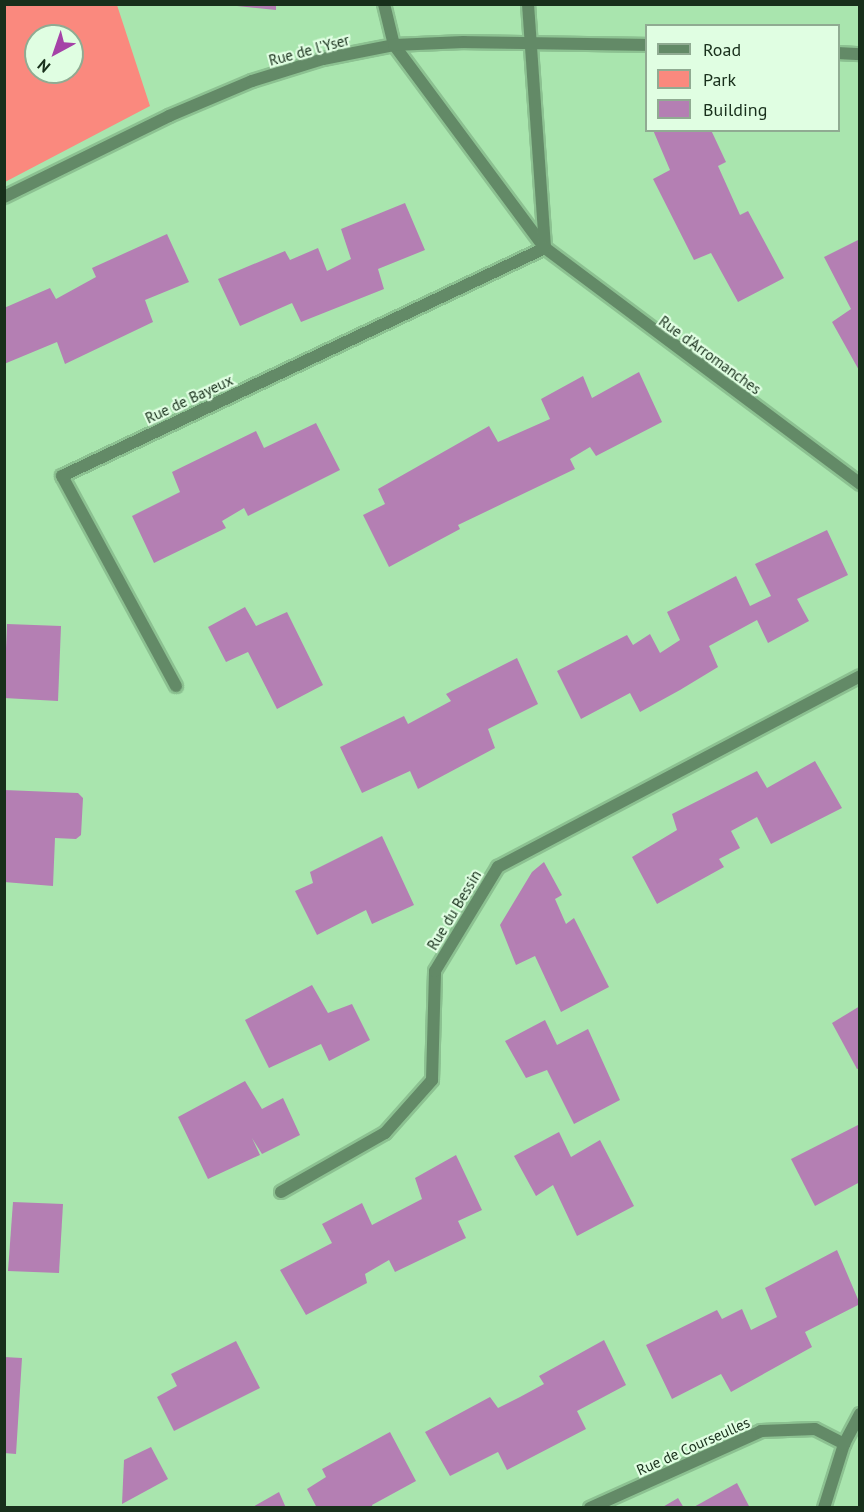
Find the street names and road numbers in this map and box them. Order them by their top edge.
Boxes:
street label: Rue de l'Yser [267,31,351,69]
street label: Rue d'Arromanches [655,312,765,398]
street label: Rue de Bayeux [142,371,236,427]
street label: Rue du Bessin [423,867,485,953]
street label: Rue de Courseulles [634,1413,752,1479]

